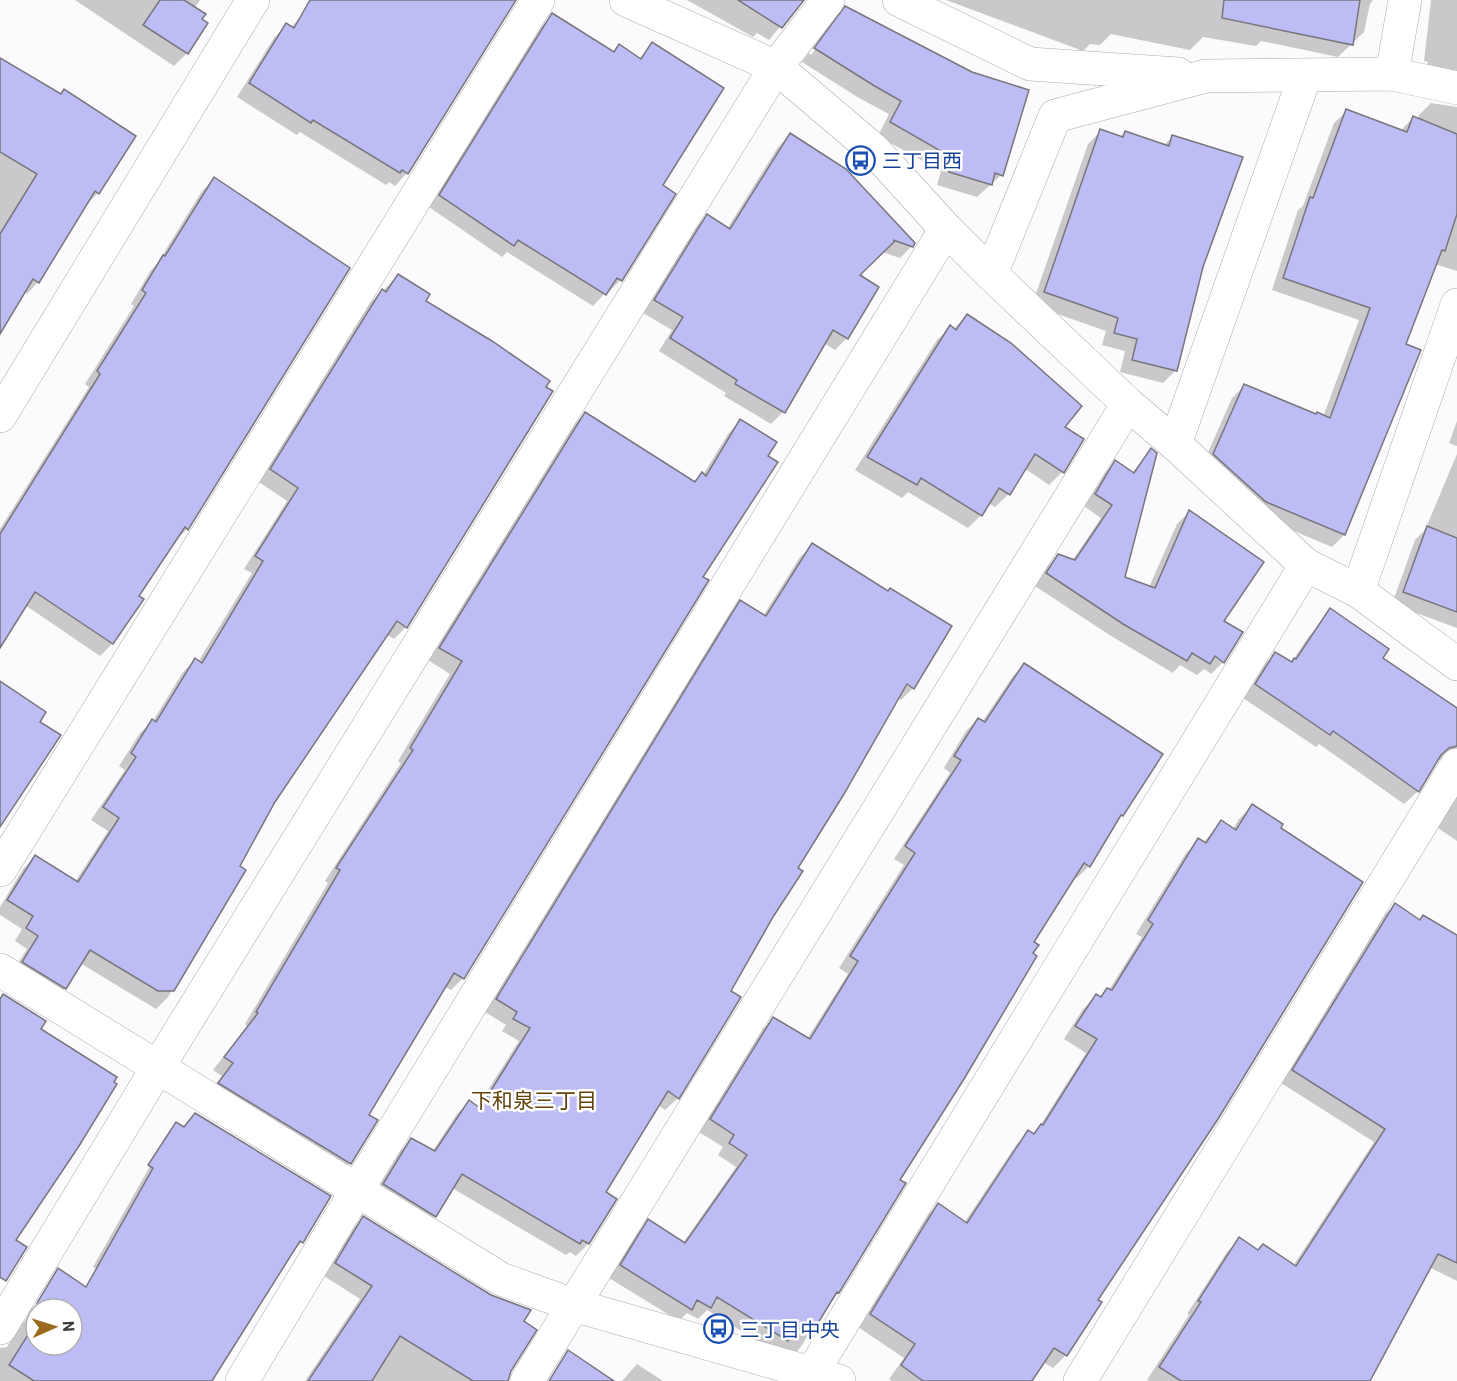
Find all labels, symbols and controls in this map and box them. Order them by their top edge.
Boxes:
bus stop icon: 三丁目西 [845,144,877,176]
place label: 三丁目西 [882,148,962,172]
district label: 下和泉三丁目 [471,1087,597,1112]
north arrow [24,1297,84,1357]
bus stop icon: 三丁目中央 [703,1313,735,1345]
place label: 三丁目中央 [740,1317,840,1341]
text: N [60,1320,79,1332]

